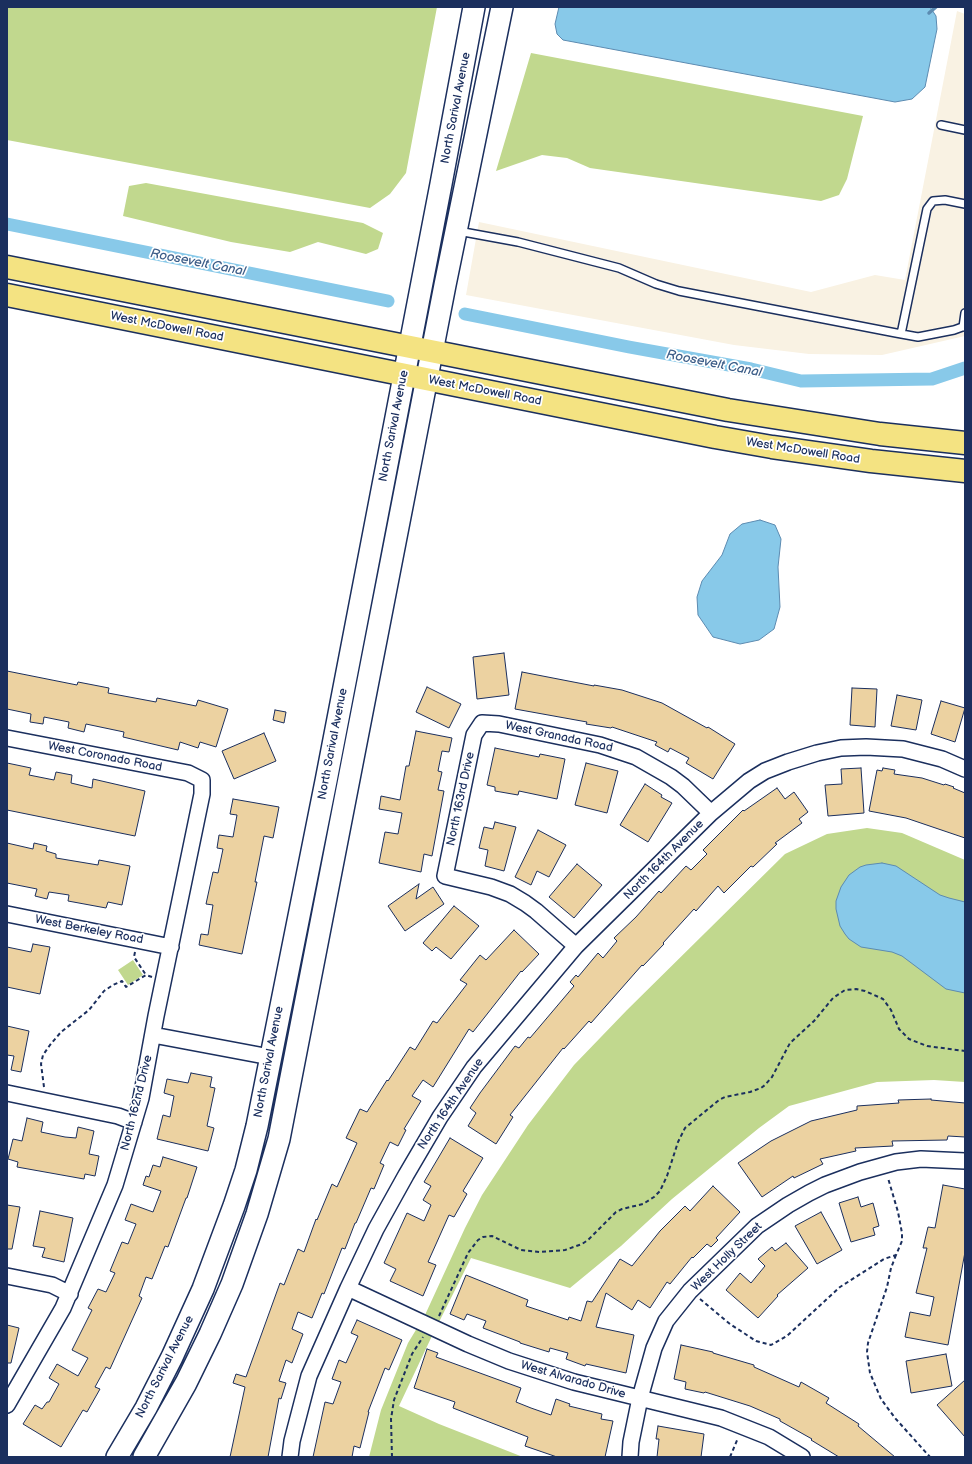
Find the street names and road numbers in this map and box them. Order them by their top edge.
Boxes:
street label: North Sarival Avenue [438,51,474,165]
street label: West McDowell Road [109,309,225,345]
street label: North Sarival Avenue [376,369,412,483]
street label: West McDowell Road [427,373,543,409]
street label: West McDowell Road [745,435,861,467]
street label: North Sarival Avenue [315,687,351,801]
street label: West Granada Road [504,719,614,755]
street label: West Coronado Road [47,739,163,775]
street label: North 163rd Drive [444,751,478,847]
street label: North 164th Avenue [621,817,707,903]
street label: West Berkeley Road [34,912,144,948]
street label: North Sarival Avenue [251,1005,287,1119]
street label: North 162nd Drive [118,1054,156,1152]
street label: North 164th Avenue [415,1056,487,1152]
street label: West Holly Street [689,1220,765,1294]
street label: North Sarival Avenue [133,1313,197,1421]
street label: West Alvarado Drive [519,1358,627,1402]

